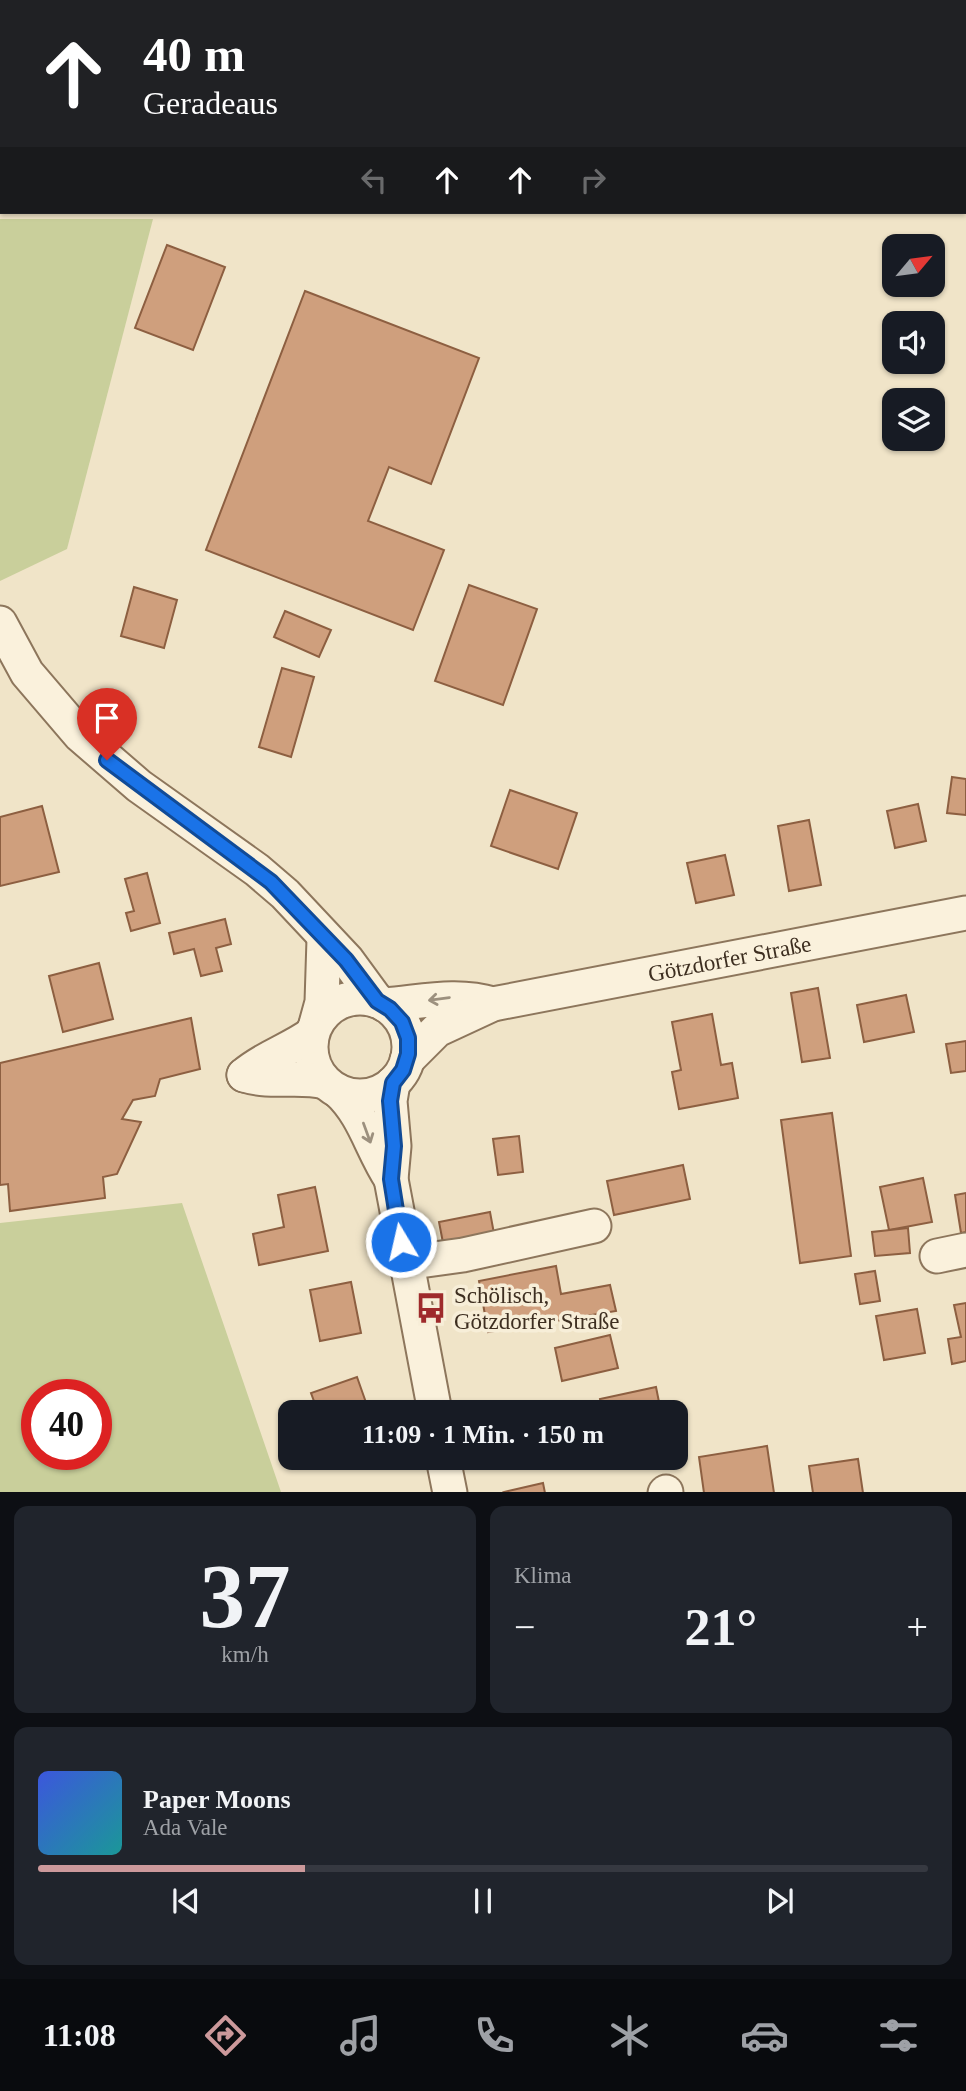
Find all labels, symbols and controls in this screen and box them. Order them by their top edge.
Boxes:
text: 40 m [143,27,245,82]
icon: ahead [28,28,119,119]
text: Geradeaus [143,85,278,121]
icon: left [355,161,393,199]
icon: ahead [428,161,466,199]
icon: ahead [501,161,539,199]
icon: right [574,161,612,199]
north arrow [882,234,945,298]
map controls [882,234,945,451]
button: sound [882,311,945,374]
button: layers [882,388,945,451]
pin [77,688,137,760]
icon: arrive [88,699,126,737]
street label: Götzdorfer Straße [646,931,813,986]
one-way arrow [429,993,451,1006]
one-way arrow [362,1122,374,1144]
position arrow [364,1205,438,1279]
place label: Schölisch, Götzdorfer Straße [454,1283,619,1334]
bus stop icon: Schölisch, Götzdorfer Straße [414,1291,448,1325]
speed limit sign: 40 [21,1379,112,1470]
text: 11:09 · 1 Min. · 150 m [362,1420,604,1449]
text: 37 [200,1546,291,1647]
text: Klima [514,1563,572,1588]
text: 21° [685,1599,757,1656]
text: − [514,1606,535,1648]
text: + [907,1606,928,1648]
text: km/h [221,1642,269,1667]
text: Paper Moons [143,1785,291,1814]
text: Ada Vale [143,1815,228,1840]
icon: previous [167,1882,205,1920]
icon: pause [464,1882,502,1920]
icon: next [761,1882,799,1920]
icon: directions [201,2011,250,2060]
icon: music [336,2011,385,2060]
icon: phone [470,2011,519,2060]
icon: climate [605,2011,654,2060]
icon: car [740,2011,789,2060]
icon: filters [874,2011,923,2060]
text: 11:08 [43,2017,116,2053]

